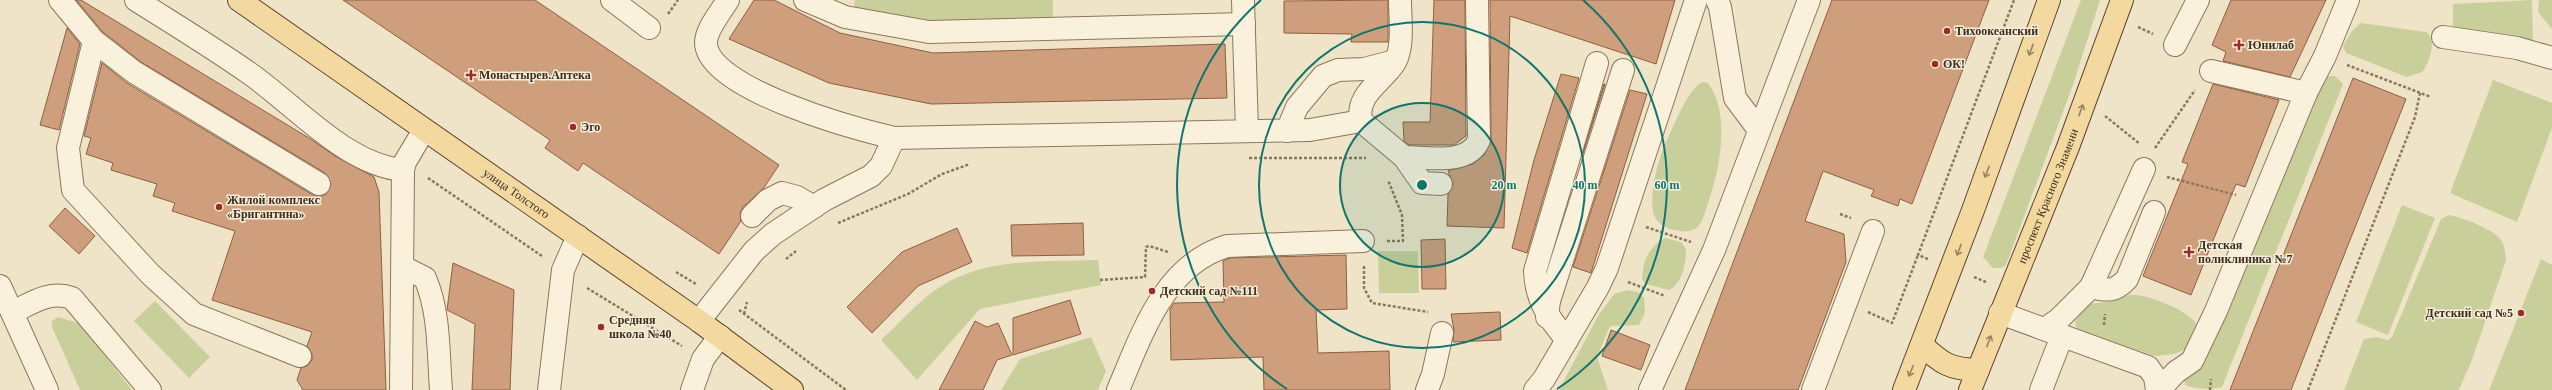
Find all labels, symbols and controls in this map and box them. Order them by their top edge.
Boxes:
place label: Тихоокеанский [1955,24,2038,38]
marker: Тихоокеанский [1942,26,1952,36]
place label: Юнилаб [2248,38,2294,52]
marker: Юнилаб [2233,39,2245,51]
one-way arrow [2027,44,2035,56]
place label: ОК! [1943,57,1965,71]
marker: ОК! [1930,59,1940,69]
place label: Монастырев.Аптека [479,68,591,82]
marker: Монастырев.Аптека [466,70,476,80]
one-way arrow [2078,104,2085,117]
place label: Эго [581,120,600,134]
marker: Эго [568,122,578,132]
street label: проспект Красного Знамени [2015,126,2081,266]
street label: улица Толстого [480,165,552,221]
one-way arrow [1983,166,1991,178]
centre of rings [1415,178,1429,192]
text: 20 m [1492,178,1517,192]
text: 40 m [1573,178,1598,192]
text: 60 m [1655,178,1680,192]
place label: Жилой комплекс «Бригантина» [227,193,321,221]
marker: Жилой комплекс «Бригантина» [214,202,224,212]
place label: Детская поликлиника №7 [2198,238,2293,266]
one-way arrow [1954,243,1962,255]
marker: Детская поликлиника №7 [2183,246,2195,258]
place label: Детский сад №111 [1160,284,1258,298]
marker: Детский сад №111 [1147,286,1157,296]
place label: Детский сад №5 [2426,306,2513,320]
marker: Детский сад №5 [2516,308,2526,318]
place label: Средняя школа №40 [609,313,672,341]
marker: Средняя школа №40 [596,322,606,332]
one-way arrow [1986,335,1994,347]
one-way arrow [1907,364,1915,376]

